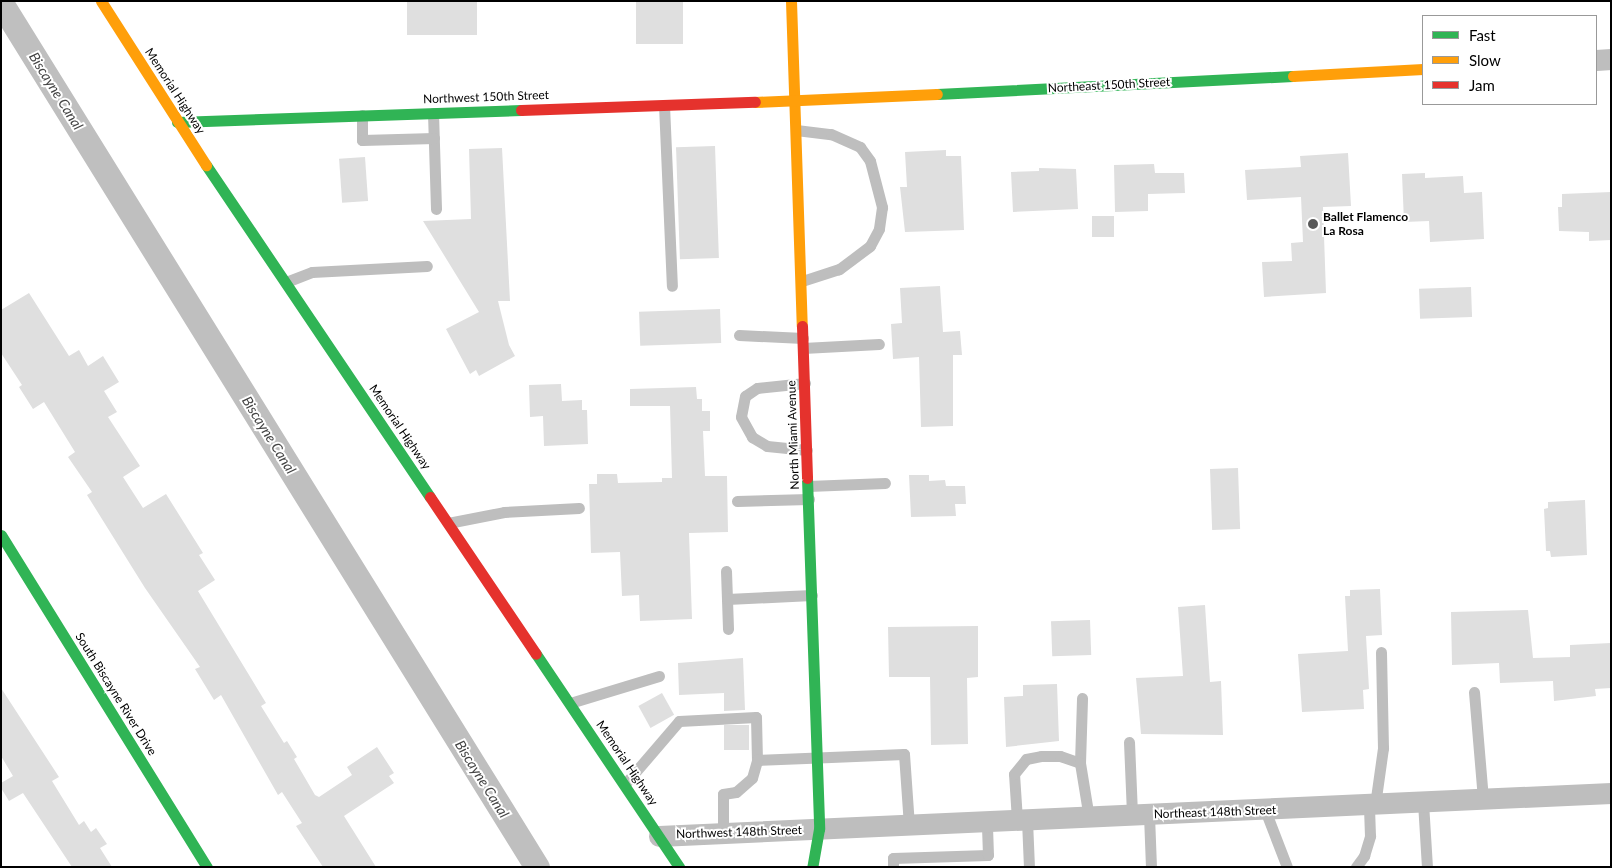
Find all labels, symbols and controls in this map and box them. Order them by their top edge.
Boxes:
legend [1422,15,1597,105]
text: Fast [1469,26,1496,44]
street label: Memorial Highway [142,45,208,137]
water label: Biscayne Canal [26,49,86,133]
text: Slow [1469,51,1501,69]
street label: Northeast 150th Street [1047,75,1171,95]
text: Jam [1469,76,1495,94]
street label: Northwest 150th Street [423,88,549,106]
place label: Ballet Flamenco La Rosa [1323,210,1408,238]
marker: Ballet Flamenco La Rosa [1307,218,1319,230]
street label: North Miami Avenue [784,380,802,490]
street label: Memorial Highway [366,382,434,472]
water label: Biscayne Canal [239,393,299,477]
street label: South Biscayne River Drive [72,630,160,758]
street label: Memorial Highway [593,718,661,808]
water label: Biscayne Canal [452,737,512,821]
street label: Northeast 148th Street [1154,803,1276,821]
street label: Northwest 148th Street [676,823,802,841]

